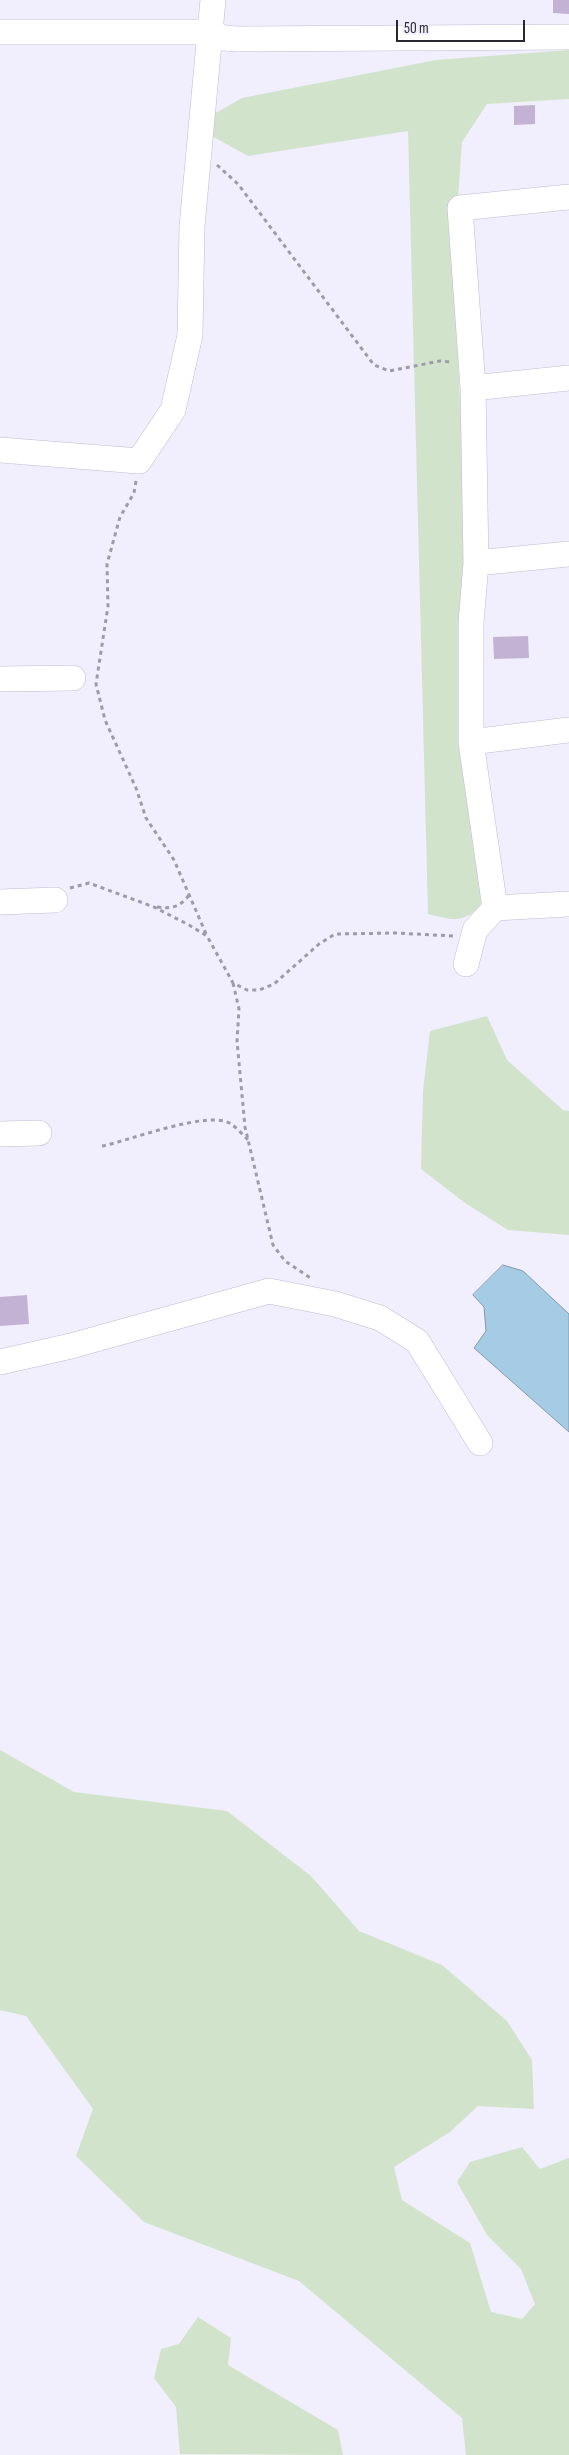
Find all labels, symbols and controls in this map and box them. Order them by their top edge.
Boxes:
scale bar [399,10,528,42]
text: 50 m [404,19,429,38]

